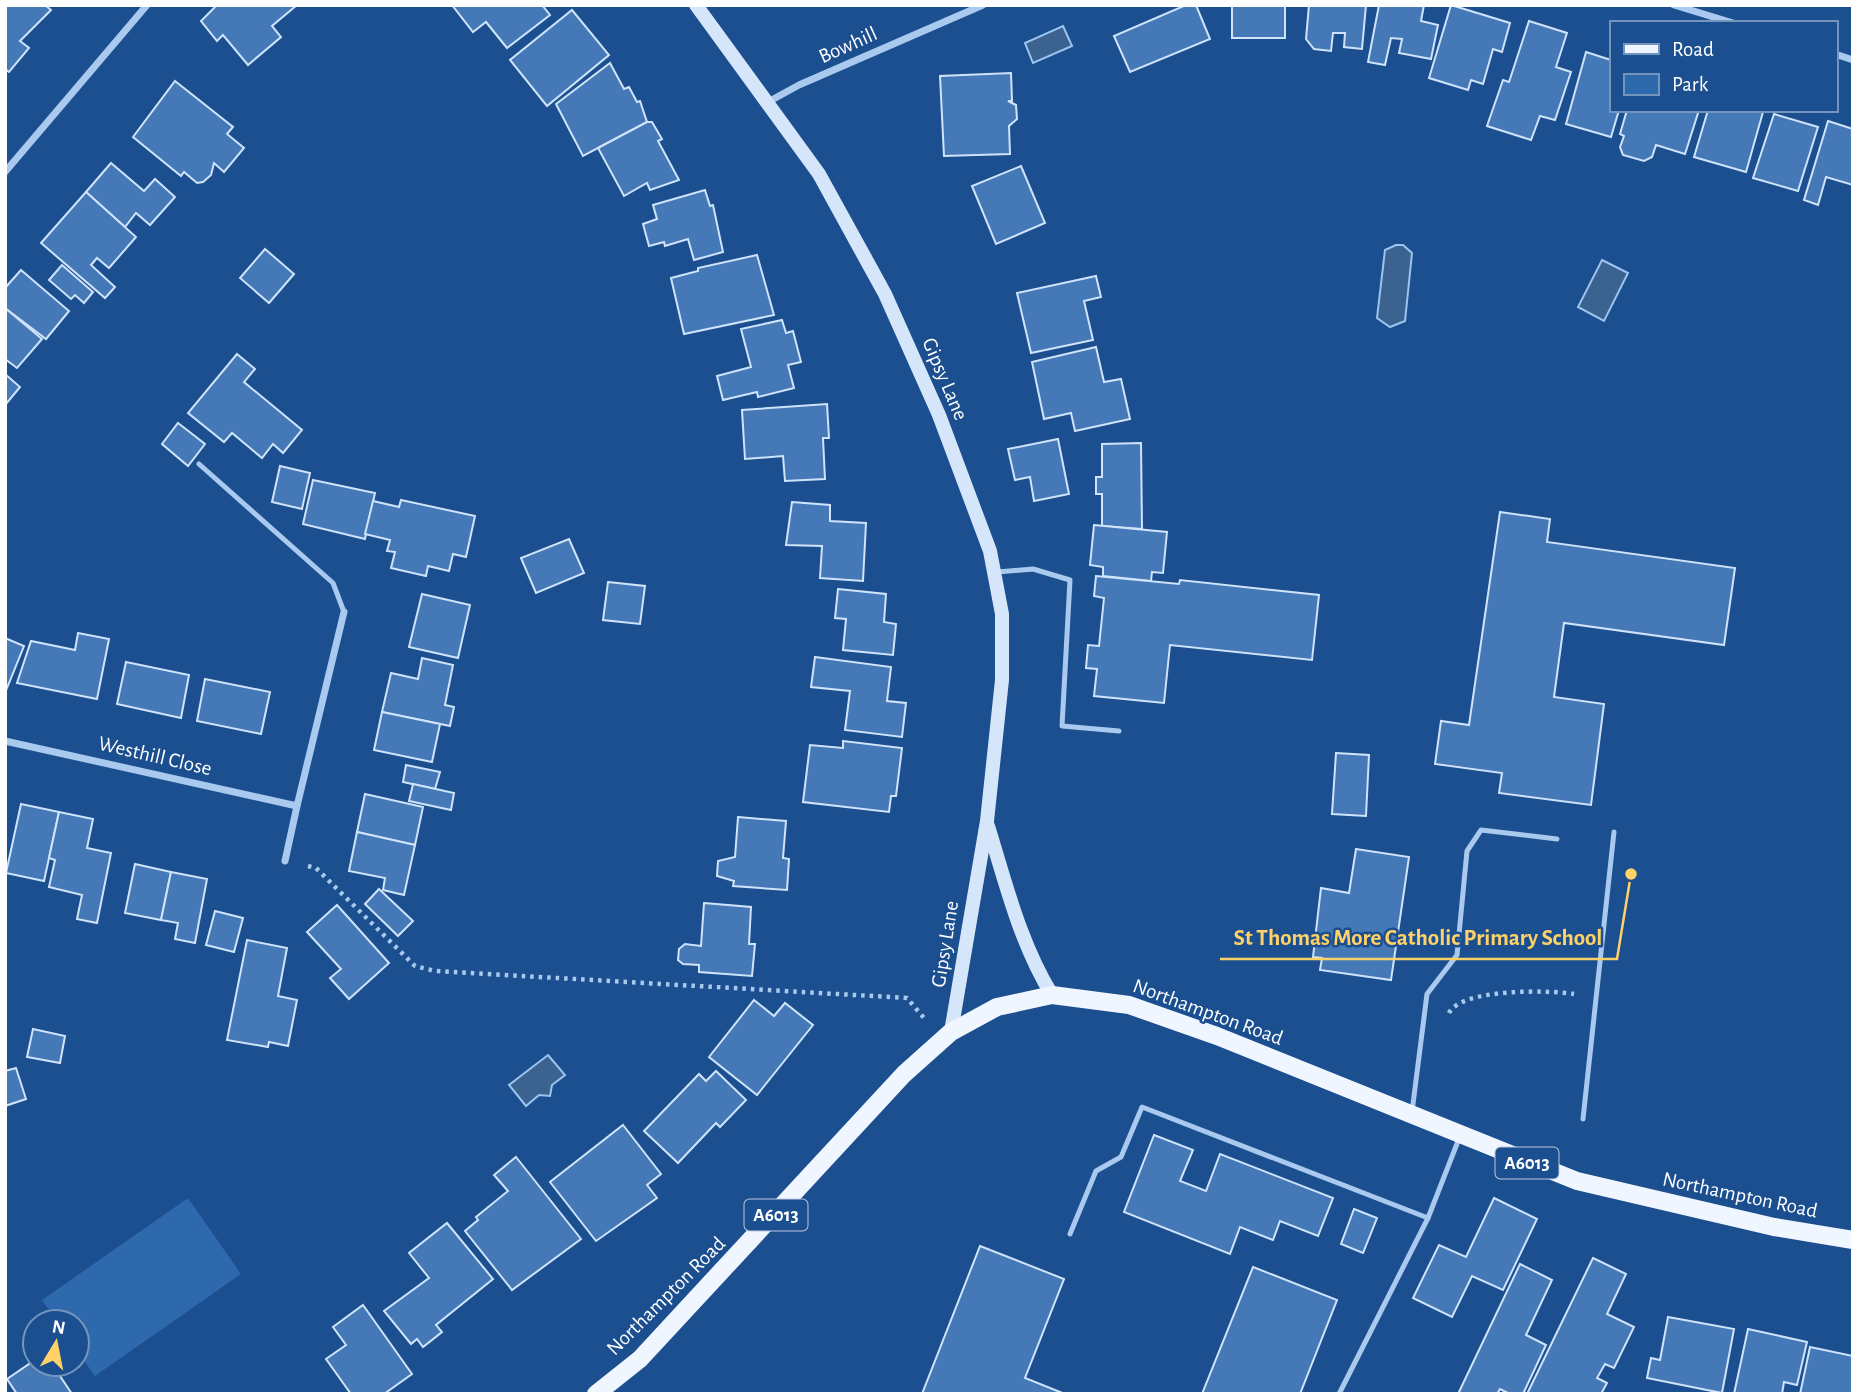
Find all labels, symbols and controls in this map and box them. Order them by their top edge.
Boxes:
legend [1610,21,1837,112]
street label: Bowhill [816,23,880,67]
text: Road [1672,39,1714,60]
text: Park [1672,74,1709,95]
street label: Gipsy Lane [918,335,972,423]
street label: Westhill Close [96,733,214,779]
street label: Gipsy Lane [928,899,962,989]
callout: St Thomas More Catholic Primary School [1220,915,1617,959]
text: St Thomas More Catholic Primary School [1234,927,1602,950]
street label: Northampton Road [1130,975,1286,1049]
road number: A6013 [1496,1148,1558,1178]
street label: Northampton Road [1661,1168,1820,1222]
road number: A6013 [744,1200,808,1231]
street label: Northampton Road [603,1233,729,1359]
north arrow [21,1308,91,1378]
text: N [51,1317,67,1338]

